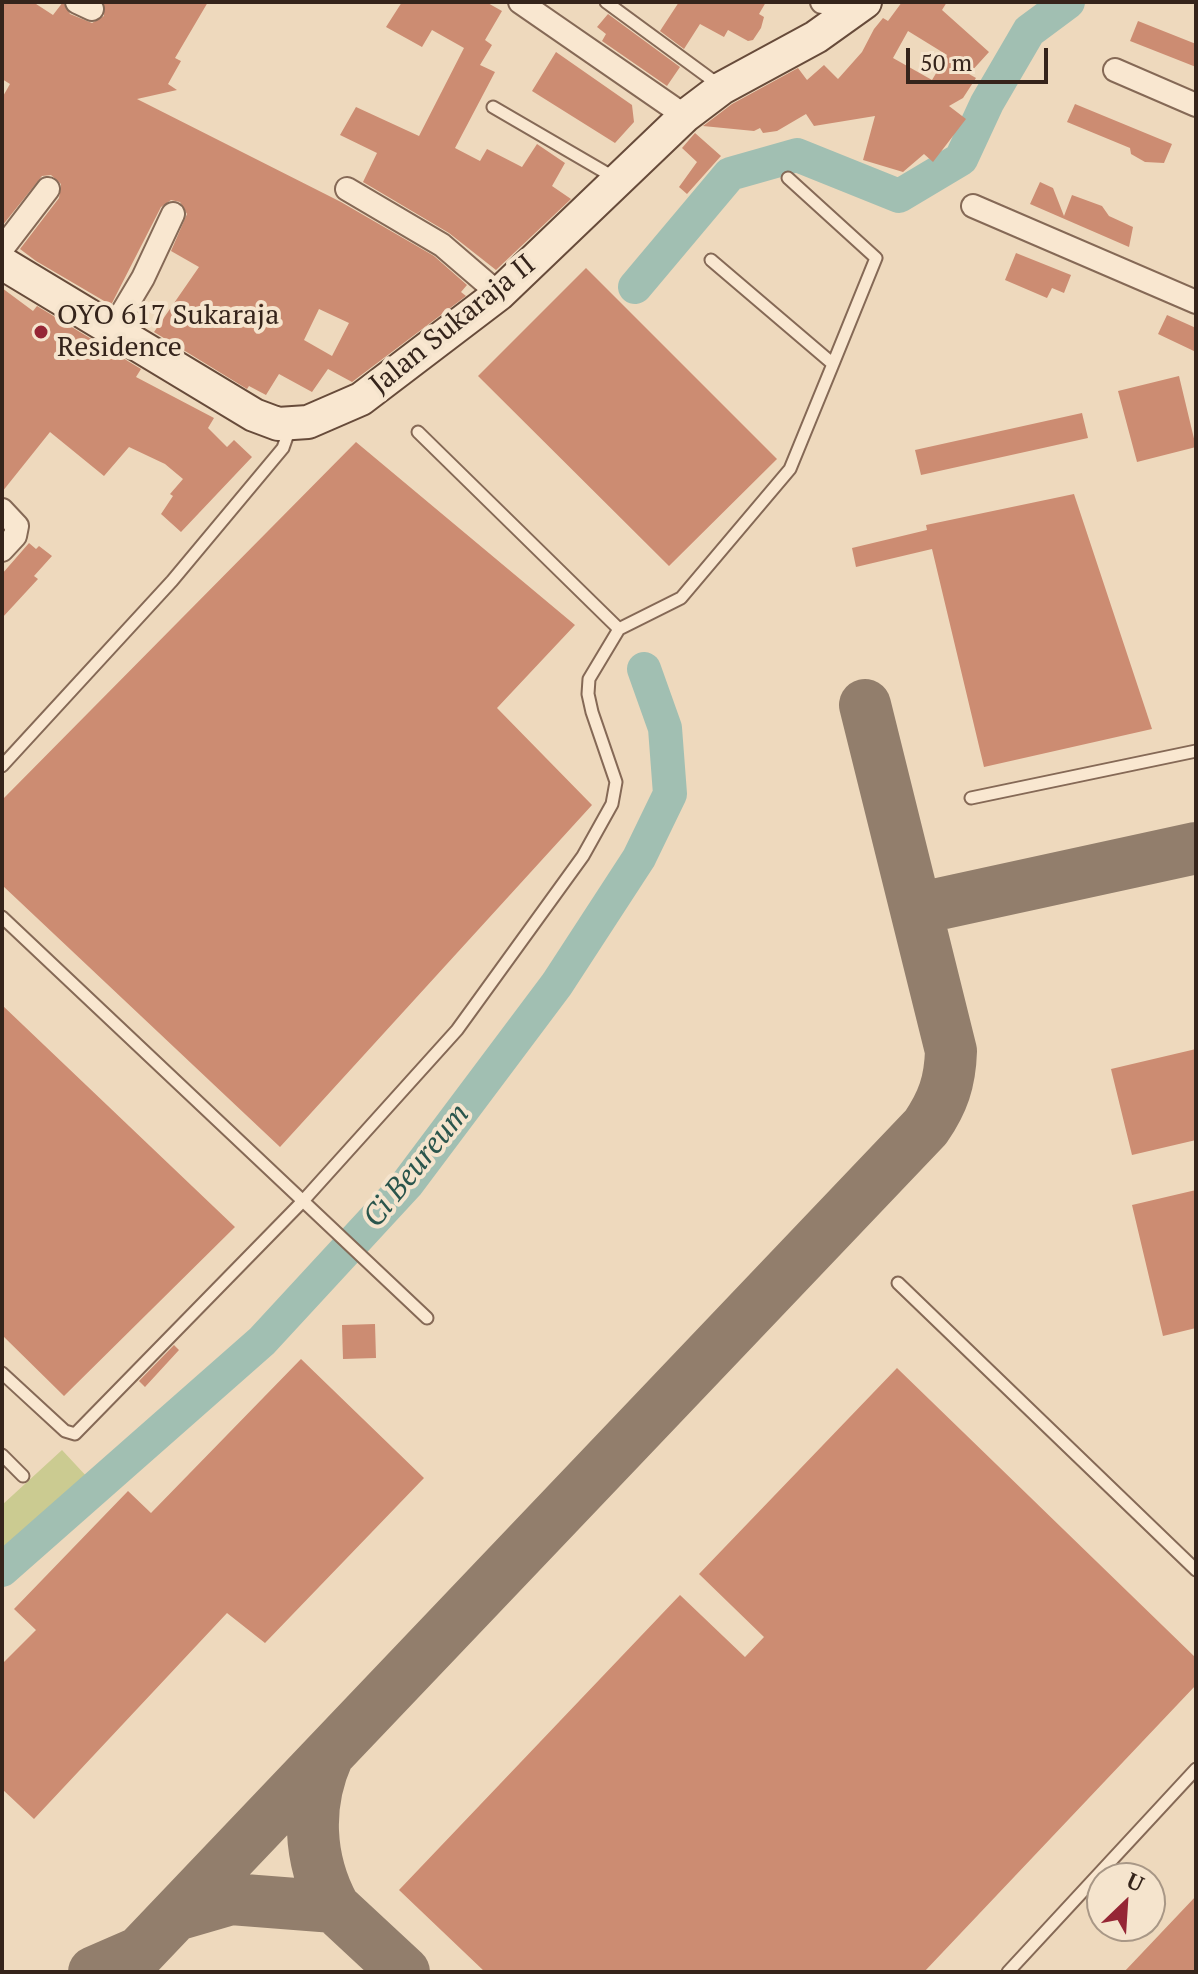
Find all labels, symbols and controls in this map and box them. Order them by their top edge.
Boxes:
scale bar [910,32,1052,82]
text: 50 m [920,46,972,78]
street label: Jalan Sukaraja II [364,248,542,402]
place label: OYO 617 Sukaraja Residence [57,299,279,365]
marker: OYO 617 Sukaraja Residence [32,323,50,341]
water label: Ci Beureum [356,1097,478,1235]
north arrow [1086,1862,1166,1942]
text: U [1122,1865,1149,1898]

